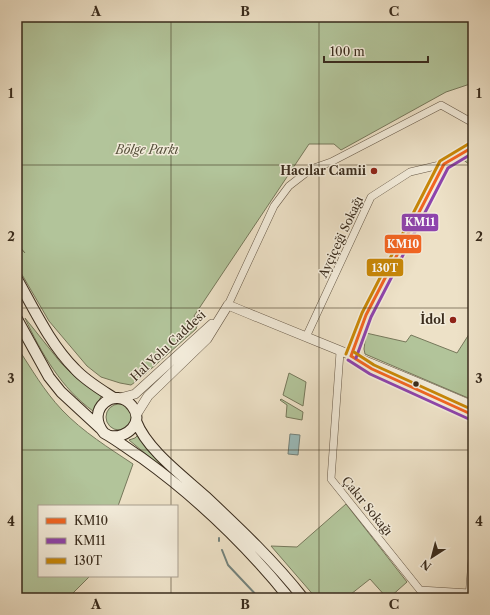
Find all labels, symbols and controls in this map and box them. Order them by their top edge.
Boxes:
text: A [90,3,102,19]
text: B [240,3,250,19]
text: C [389,3,399,19]
scale bar [324,38,428,64]
text: 100 m [330,44,365,59]
text: 1 [8,85,14,101]
text: 1 [476,85,482,101]
park label: Bölge Parkı [114,142,179,157]
place label: Hacılar Camii [280,163,367,178]
marker: Hacılar Camii [369,166,379,176]
street label: Ayçiçeği Sokağı [315,193,366,281]
line badge: KM11 [401,213,439,232]
text: KM11 [405,215,435,229]
text: 2 [7,228,15,244]
text: 2 [475,228,483,244]
line badge: KM10 [384,234,422,254]
text: KM10 [387,237,419,251]
line badge: 130T [366,258,404,277]
text: 130T [372,261,399,275]
street label: Hal Yolu Caddesi [127,307,209,384]
place label: İdol [420,311,445,327]
marker: İdol [448,315,458,325]
text: 3 [7,370,15,386]
text: 3 [475,370,483,386]
unlabelled marker [411,379,421,389]
street label: Çakır Sokağı [339,473,396,539]
legend [38,505,178,577]
text: 4 [7,513,15,529]
text: KM10 [74,513,108,528]
text: 4 [475,513,483,529]
text: KM11 [74,533,106,548]
north arrow [412,537,452,577]
text: 130T [74,553,102,568]
text: N [418,556,434,574]
text: A [90,596,102,612]
text: B [240,596,250,612]
text: C [389,596,399,612]

